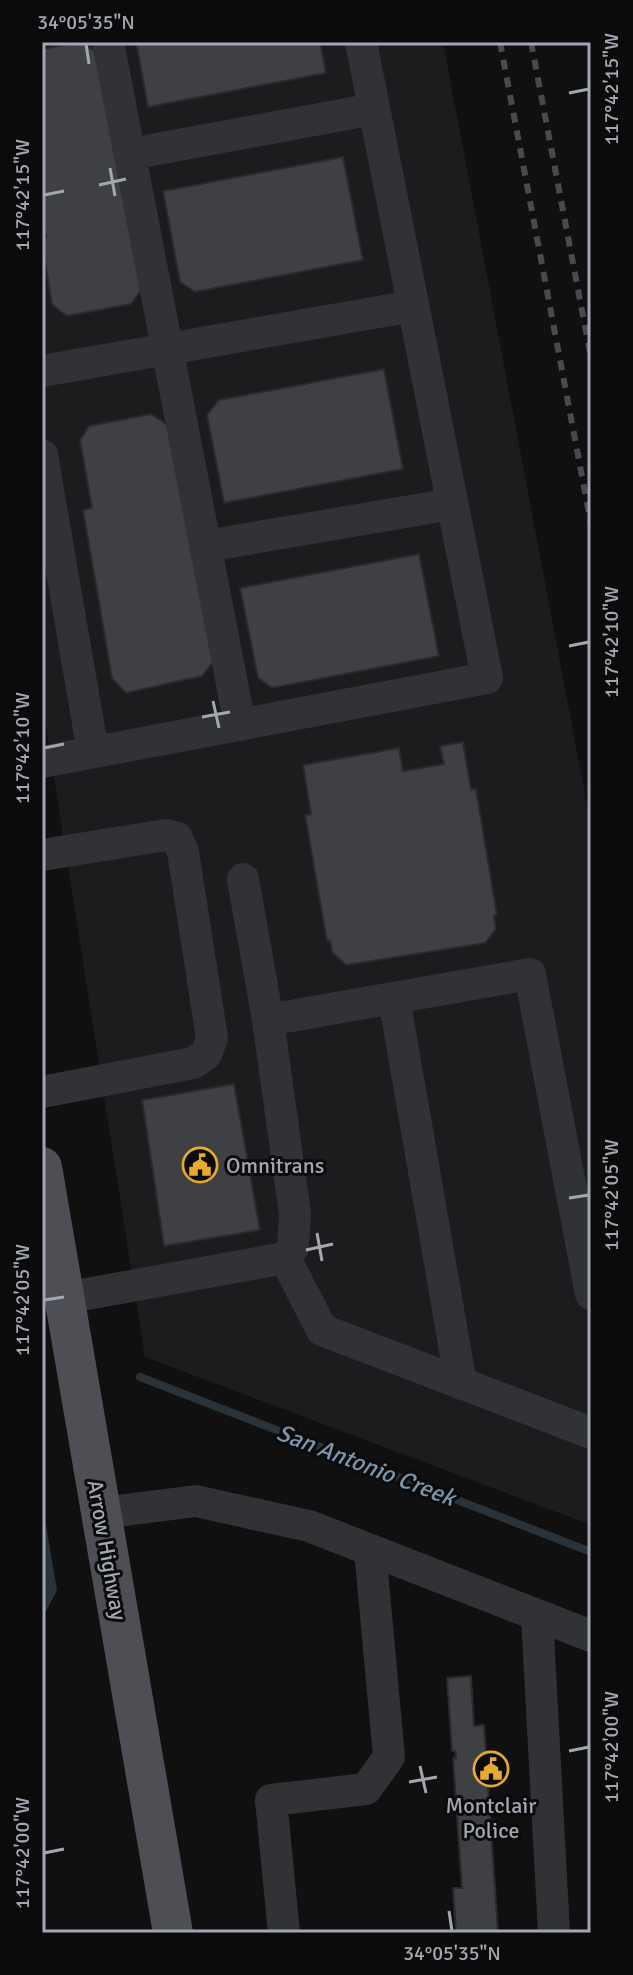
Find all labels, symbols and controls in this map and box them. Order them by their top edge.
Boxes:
text: 34°05'35"N [37,10,135,35]
text: 117°42'15"W [599,33,624,145]
text: 117°42'15"W [10,139,35,251]
text: 117°42'10"W [599,586,624,698]
text: 117°42'10"W [10,692,35,804]
text: 117°42'05"W [599,1139,624,1251]
public building icon: Omnitrans [181,1146,219,1184]
place label: Omnitrans [226,1152,324,1179]
text: 117°42'05"W [10,1244,35,1356]
water label: San Antonio Creek [273,1417,461,1514]
street label: Arrow Highway [81,1478,133,1623]
text: 117°42'00"W [599,1691,624,1803]
public building icon: Montclair Police [472,1750,510,1788]
place label: Montclair Police [446,1792,536,1844]
text: 117°42'00"W [10,1797,35,1909]
text: 34°05'35"N [403,1941,501,1966]

